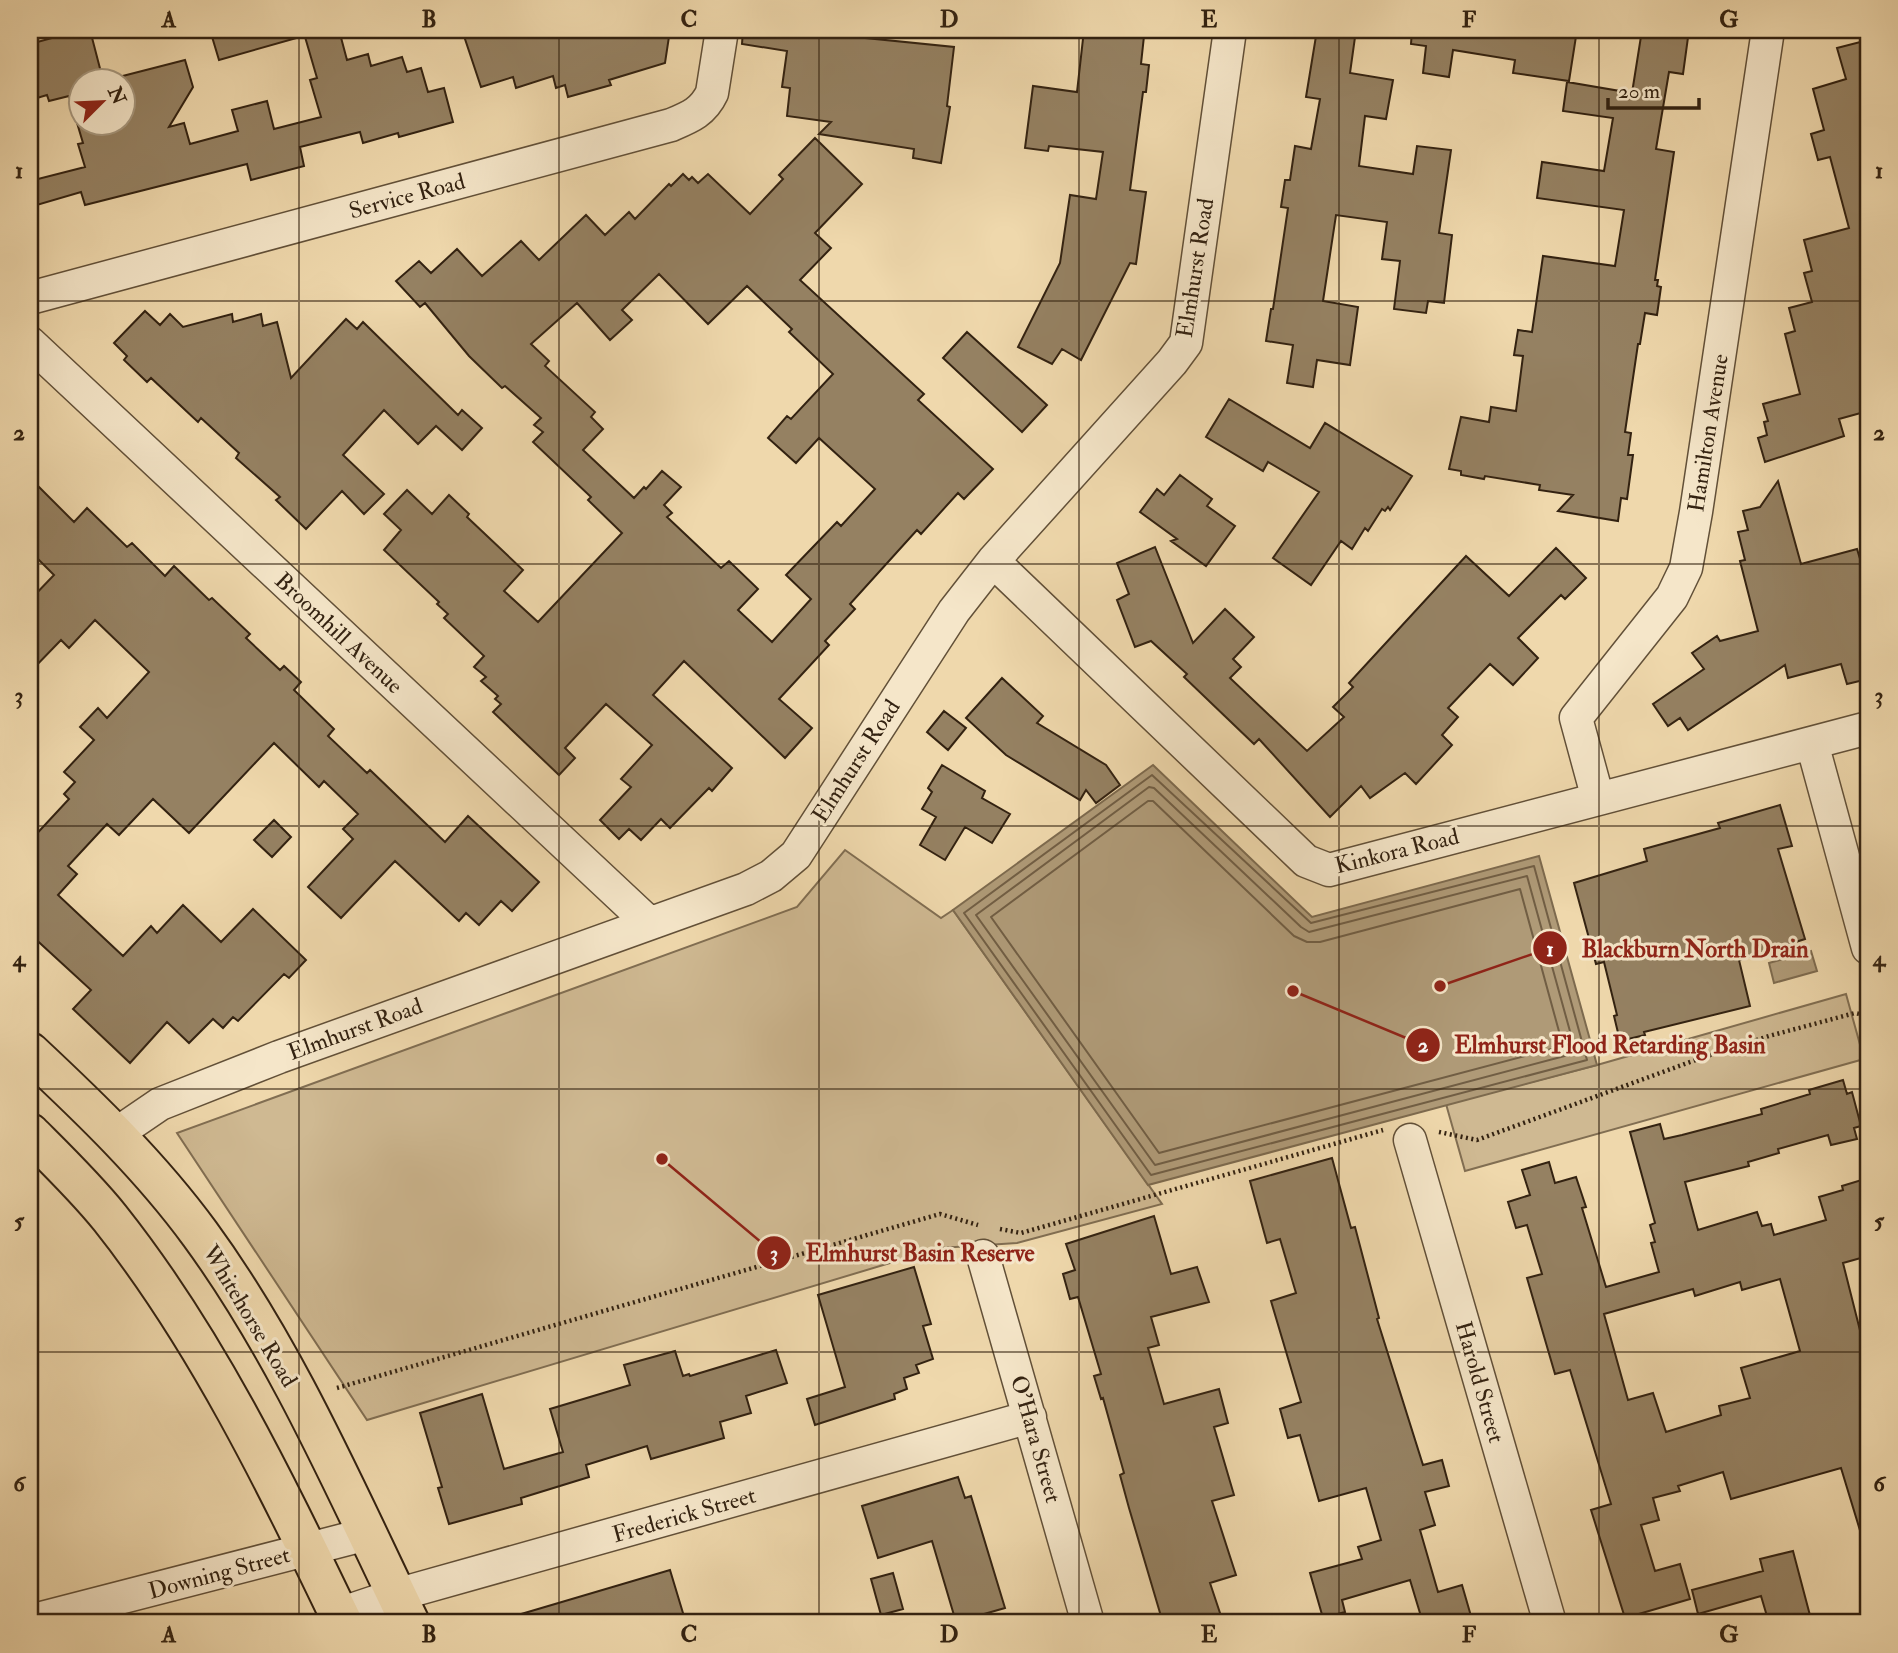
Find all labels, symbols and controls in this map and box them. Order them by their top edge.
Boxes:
text: A [161,5,177,34]
text: B [421,5,437,34]
text: C [681,5,697,34]
text: D [940,5,958,34]
text: E [1201,5,1218,34]
text: F [1462,5,1477,34]
text: G [1719,5,1739,34]
north arrow [66,66,136,136]
scale bar [1608,66,1699,110]
text: 20 m [1618,78,1660,105]
text: N [102,82,131,109]
text: 1 [15,156,23,185]
text: 1 [1875,156,1883,185]
street label: Service Road [346,167,468,225]
street label: Elmhurst Road [1170,196,1220,340]
street label: Hamilton Avenue [1681,351,1735,514]
text: 2 [13,418,25,447]
text: 2 [1873,418,1885,447]
street label: Broomhill Avenue [269,566,409,700]
text: 3 [15,681,23,710]
text: 3 [1875,681,1883,710]
street label: Elmhurst Road [805,694,907,828]
street label: Kinkora Road [1332,822,1462,880]
callout: Blackburn North Drain [1533,926,1823,971]
text: Blackburn North Drain [1581,934,1809,965]
text: 1 [1546,936,1554,963]
text: 4 [12,944,27,973]
text: 4 [1872,944,1887,973]
street label: Elmhurst Road [284,991,426,1067]
callout: Elmhurst Flood Retarding Basin [1405,1022,1780,1067]
text: Elmhurst Flood Retarding Basin [1454,1030,1766,1061]
text: 2 [1418,1032,1429,1059]
text: 5 [14,1206,25,1235]
text: 5 [1874,1206,1885,1235]
callout: Elmhurst Basin Reserve [756,1230,1048,1275]
text: Elmhurst Basin Reserve [805,1238,1035,1269]
street label: Whitehorse Road [196,1239,304,1392]
text: 3 [770,1240,778,1267]
street label: Harold Street [1449,1318,1511,1446]
street label: O'Hara Street [1004,1372,1068,1506]
text: 6 [13,1469,27,1498]
text: 6 [1873,1469,1887,1498]
street label: Frederick Street [609,1481,759,1549]
street label: Downing Street [145,1540,293,1606]
text: A [161,1620,177,1649]
text: B [421,1620,437,1649]
text: C [681,1620,697,1649]
text: D [940,1620,958,1649]
text: E [1201,1620,1218,1649]
text: F [1462,1620,1477,1649]
text: G [1719,1620,1739,1649]

